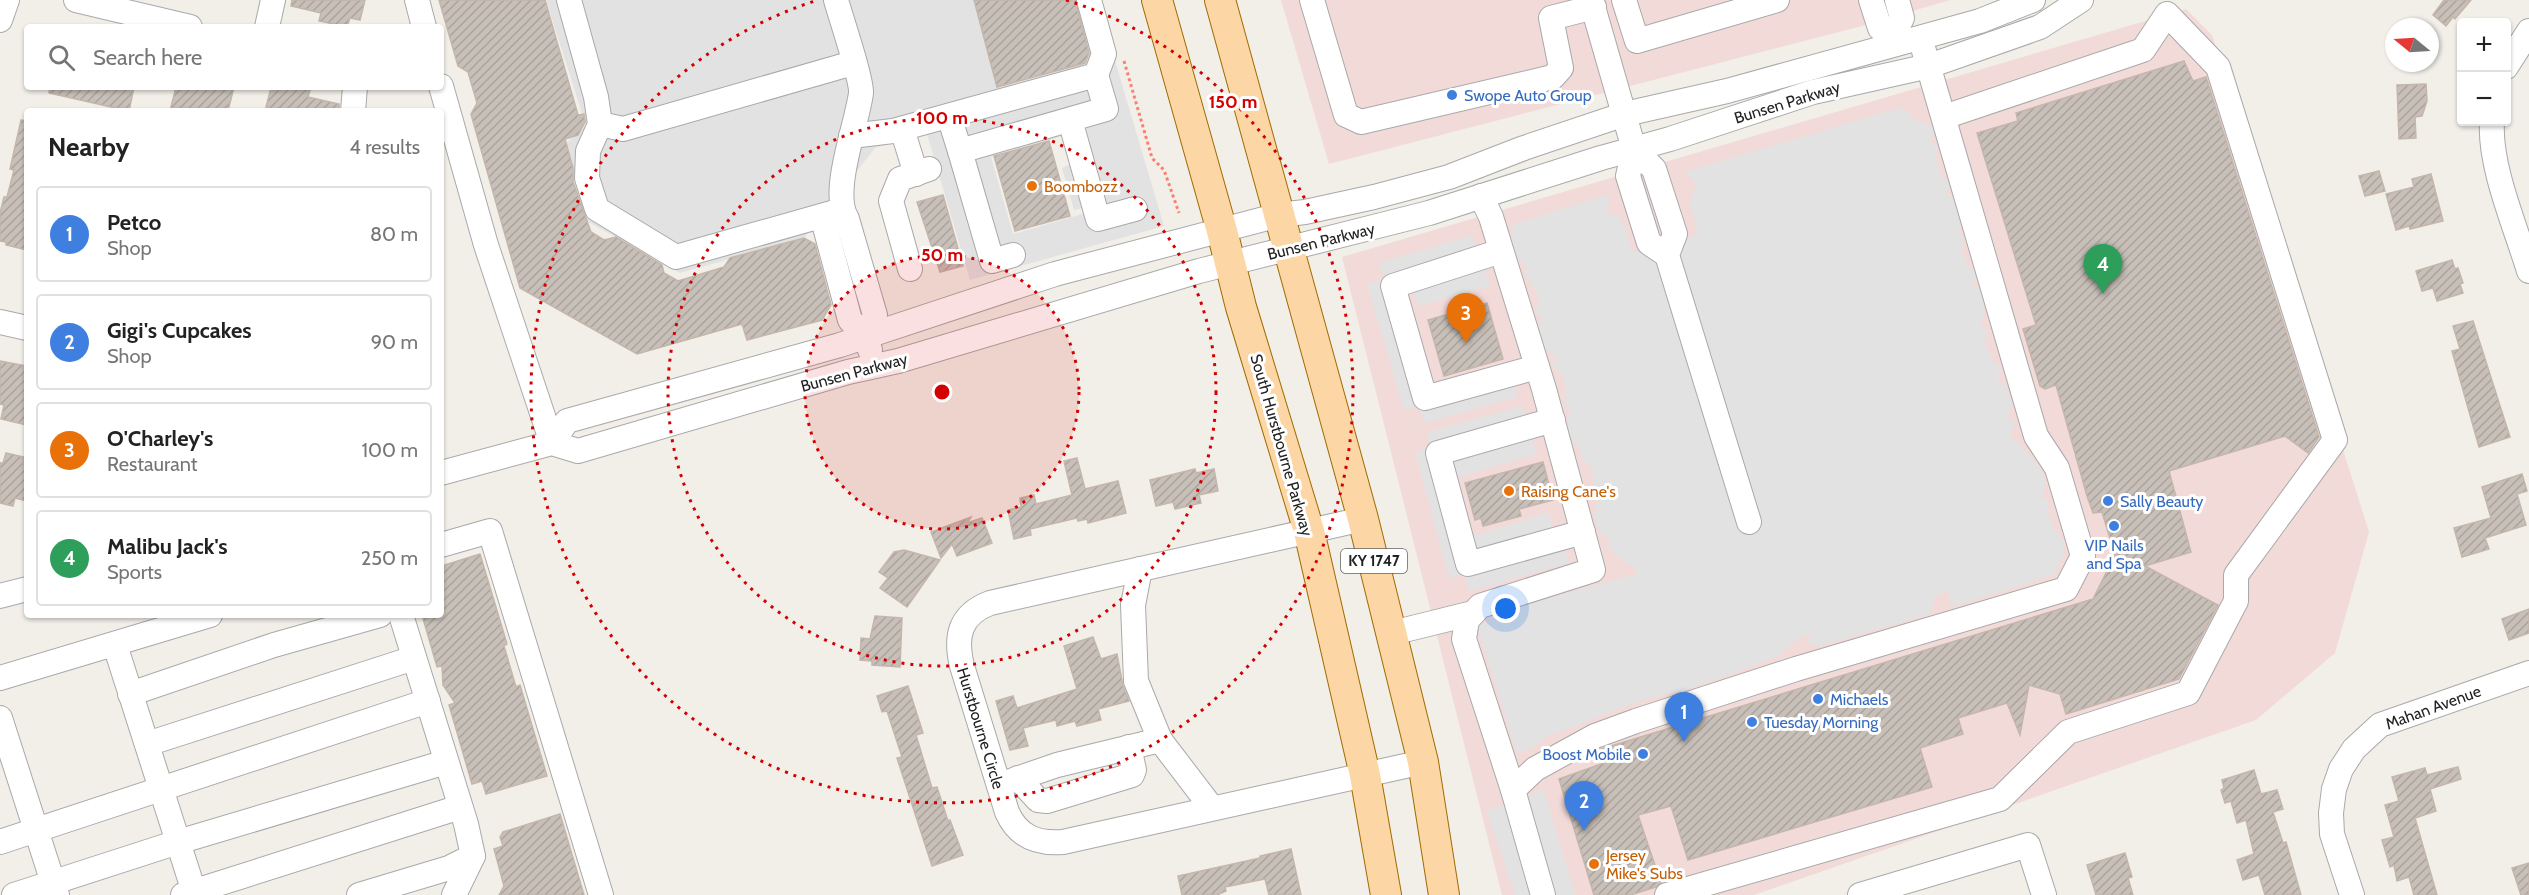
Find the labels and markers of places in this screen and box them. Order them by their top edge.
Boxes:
place label: Swope Auto Group [1464,86,1592,105]
marker: Swope Auto Group [1445,88,1459,102]
place label: Boombozz [1044,177,1118,196]
marker: Boombozz [1025,179,1039,193]
pin: 4 [2084,244,2122,294]
pin: 3 [1446,294,1486,343]
centre of rings [932,382,952,402]
place label: Raising Cane's [1521,482,1616,501]
marker: Raising Cane's [1502,484,1516,498]
place label: Sally Beauty [2120,492,2203,511]
marker: Sally Beauty [2101,494,2115,508]
marker: VIP Nails and Spa [2107,519,2121,533]
place label: VIP Nails and Spa [2084,536,2144,573]
place label: Michaels [1830,690,1889,709]
pin: 1 [1664,692,1704,742]
marker: Michaels [1811,692,1825,706]
place label: Tuesday Morning [1764,713,1879,732]
marker: Tuesday Morning [1745,715,1759,729]
place label: Boost Mobile [1542,745,1631,764]
marker: Boost Mobile [1636,747,1650,761]
pin: 2 [1564,782,1604,831]
place label: Jersey Mike's Subs [1605,846,1683,883]
marker: Jersey Mike's Subs [1587,857,1601,871]

